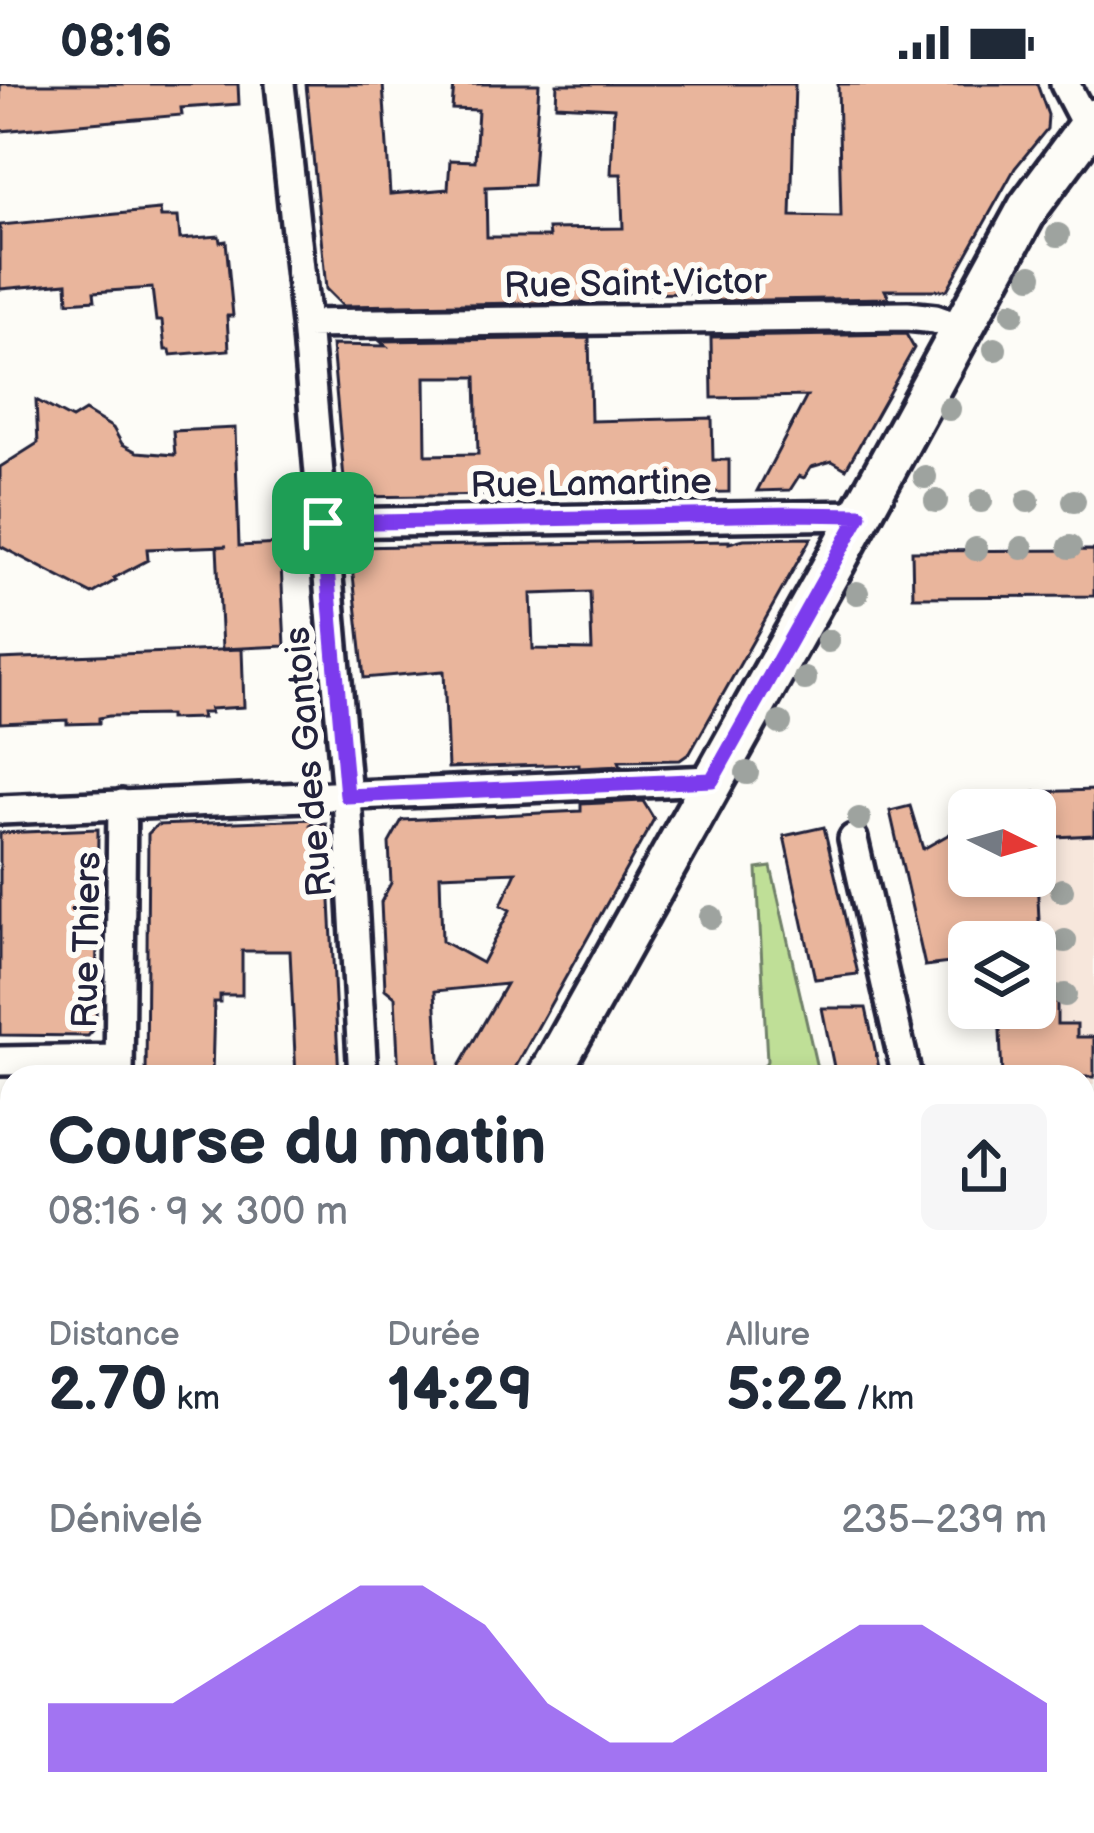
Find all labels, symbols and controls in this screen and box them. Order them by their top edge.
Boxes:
text: 08:16 [60,15,172,70]
street label: Rue Saint-Victor [503,261,768,308]
street label: Rue Lamartine [470,461,712,508]
pin [272,472,374,574]
icon: arrive [290,490,356,556]
street label: Rue des Gantois [276,625,343,898]
north arrow [948,789,1056,897]
map controls [948,789,1056,1029]
street label: Rue Thiers [64,851,111,1029]
button: layers [948,921,1056,1029]
text: Course du matin [48,1104,547,1183]
button: share [921,1104,1047,1230]
text: 08:16 · 9 × 300 m [48,1189,348,1236]
text: Distance [48,1315,180,1355]
text: Durée [387,1315,480,1355]
text: Allure [726,1315,810,1355]
text: 2.70 [48,1355,168,1427]
text: 14:29 [387,1355,533,1427]
text: 5:22 [726,1355,847,1427]
text: km [168,1379,220,1419]
text: /km [847,1379,914,1419]
text: Dénivelé [48,1497,202,1544]
text: 235–239 m [841,1497,1047,1544]

